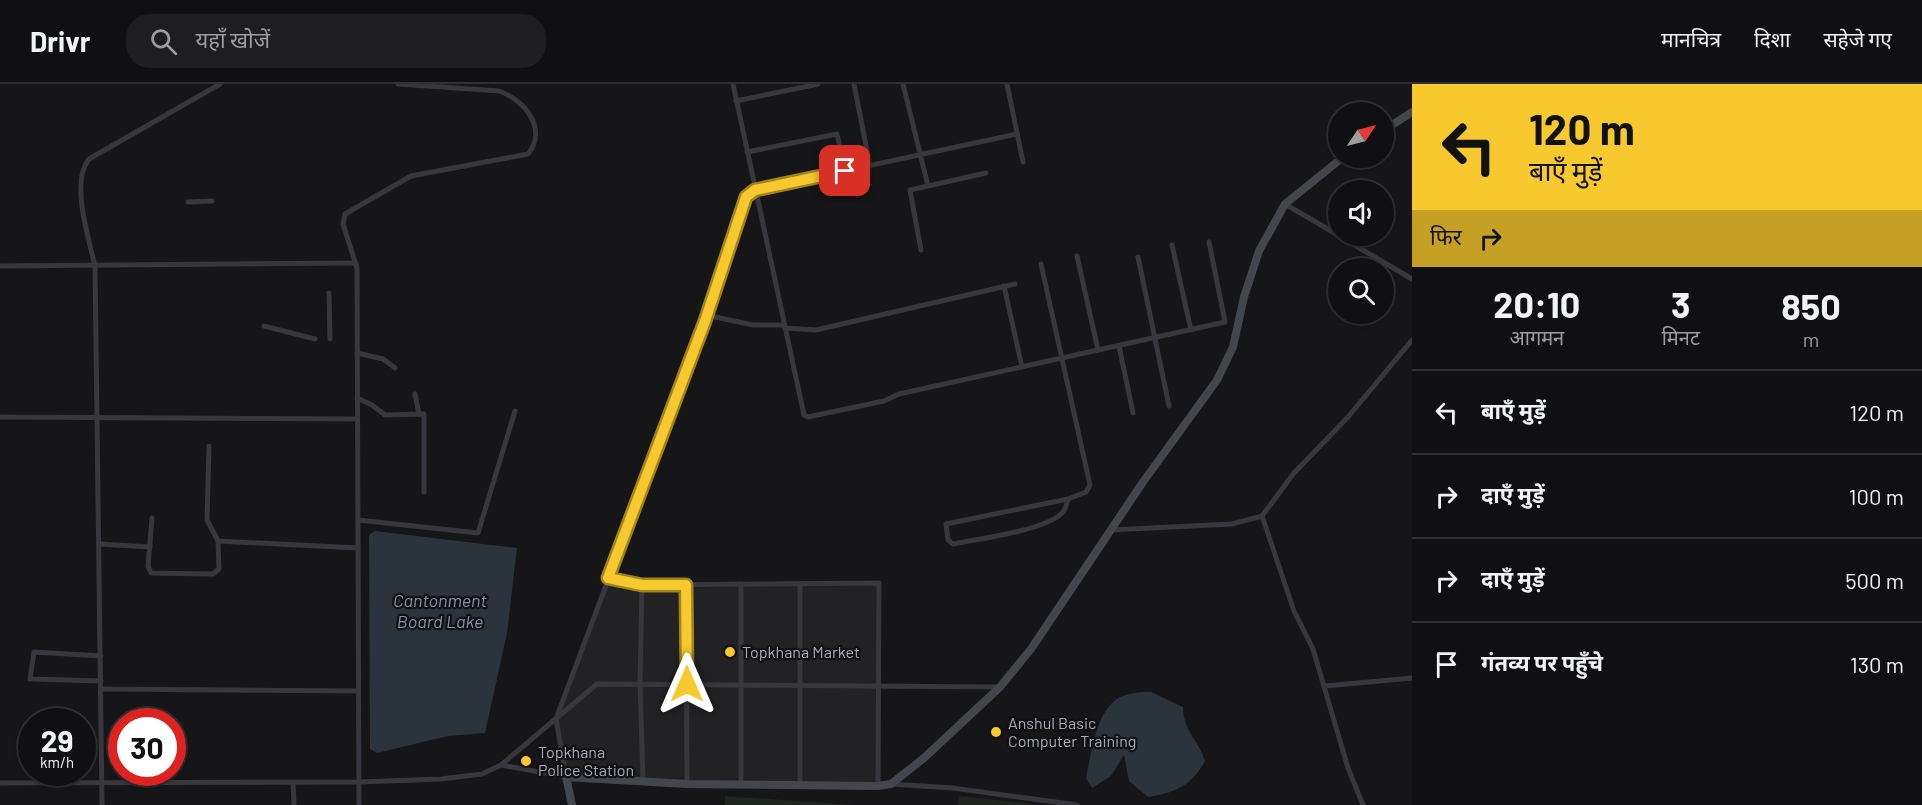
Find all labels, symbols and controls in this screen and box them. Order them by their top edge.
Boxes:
search box [126,14,546,68]
text: Drivr [30,24,90,58]
icon: search [147,25,180,58]
text: यहाँ खोजें [195,26,270,52]
text: मानचित्र [1661,26,1721,51]
text: दिशा [1754,26,1790,51]
text: सहेजे गए [1823,26,1892,51]
north arrow [1328,102,1394,168]
map controls [1328,102,1394,324]
text: 120 m [1529,103,1635,153]
icon: left [1430,108,1508,186]
pin [819,145,870,196]
icon: arrive [828,154,861,187]
text: बाएँ मुड़ें [1529,154,1602,186]
button: sound [1328,180,1394,246]
icon: right [1474,222,1507,255]
text: फिर [1430,223,1462,249]
button: search [1328,258,1394,324]
text: 20:10 [1493,282,1580,325]
text: 3 [1671,282,1691,325]
text: 850 [1781,284,1841,327]
text: आगमन [1509,325,1564,349]
text: मिनट [1662,325,1700,349]
text: m [1803,327,1819,351]
icon: left [1430,396,1463,429]
text: बाएँ मुड़ें [1481,397,1546,423]
text: 120 m [1849,399,1904,425]
icon: right [1430,480,1463,513]
text: दाएँ मुड़ें [1481,481,1544,507]
text: 100 m [1849,483,1904,509]
icon: right [1430,564,1463,597]
text: दाएँ मुड़ें [1481,565,1544,591]
text: 500 m [1845,567,1904,593]
water label: Cantonment Board Lake [393,589,488,632]
place label: Topkhana Market [742,642,860,661]
marker: Topkhana Market [723,645,737,659]
icon: arrive [1430,648,1463,681]
text: गंतव्य पर पहुँचे [1481,649,1603,675]
text: 130 m [1850,651,1904,677]
position arrow [655,652,719,716]
speed limit sign: 30 [108,708,186,786]
place label: Anshul Basic Computer Training [1008,713,1136,750]
text: 29 [41,722,73,758]
marker: Anshul Basic Computer Training [989,725,1003,739]
place label: Topkhana Police Station [538,742,634,779]
text: km/h [40,753,74,771]
marker: Topkhana Police Station [519,754,533,768]

